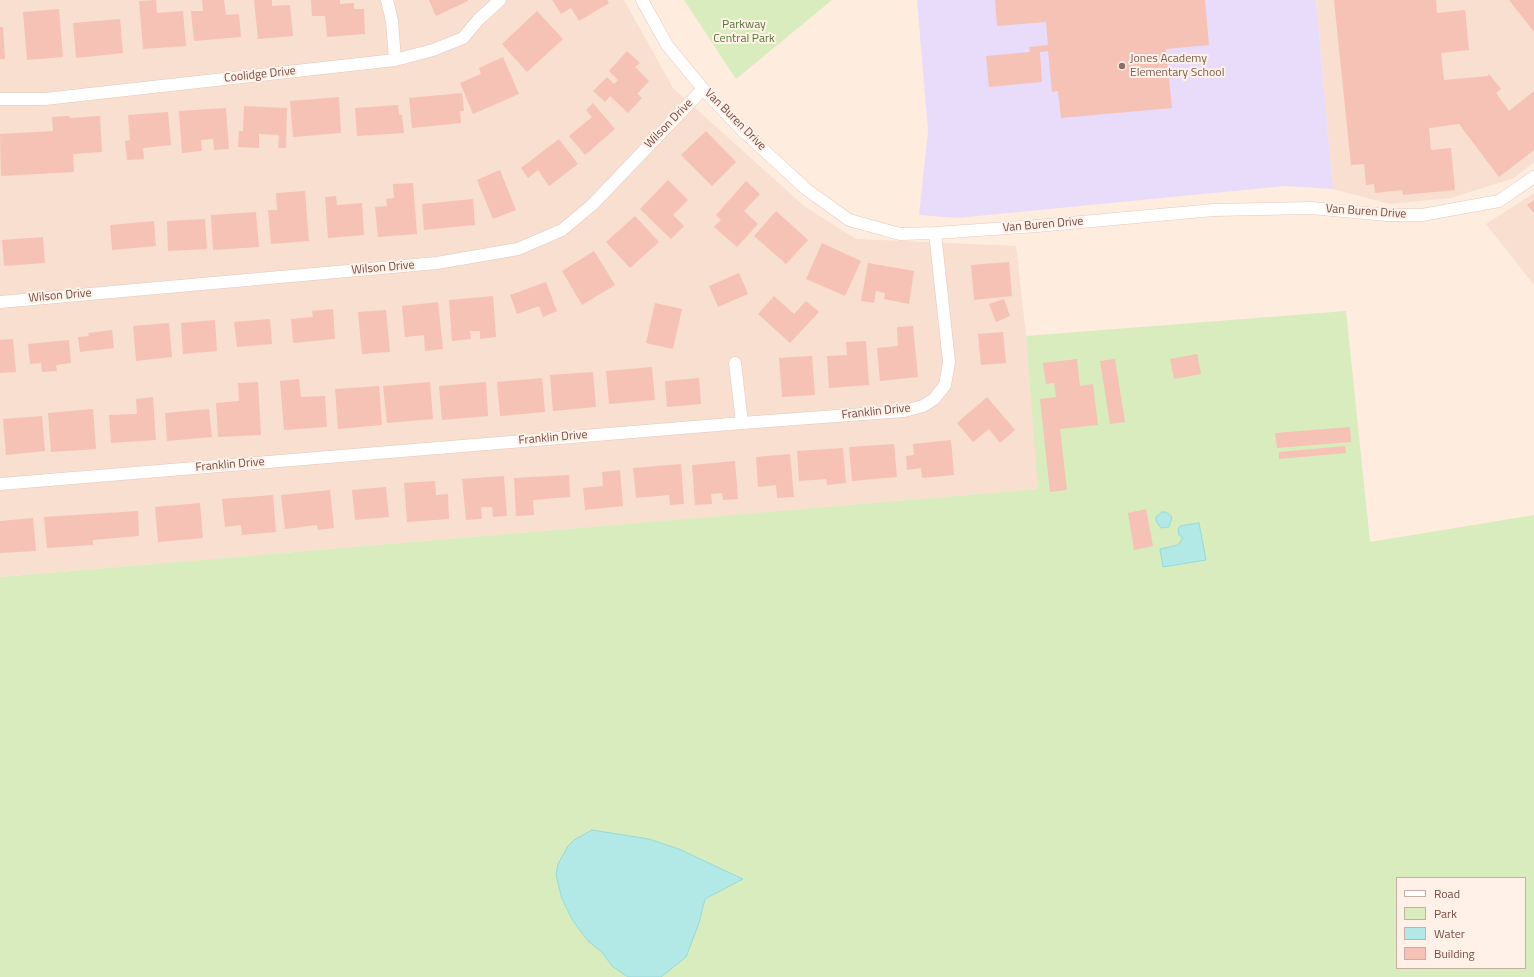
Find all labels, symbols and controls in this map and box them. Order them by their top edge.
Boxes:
park label: Parkway Central Park [713,18,775,46]
place label: Jones Academy Elementary School [1130,52,1224,80]
marker: Jones Academy Elementary School [1117,61,1127,71]
street label: Coolidge Drive [223,64,297,86]
street label: Van Buren Drive [701,86,769,154]
street label: Wilson Drive [642,96,696,152]
street label: Van Buren Drive [1325,202,1407,222]
street label: Van Buren Drive [1002,214,1084,236]
street label: Wilson Drive [351,258,415,278]
street label: Wilson Drive [28,286,92,306]
street label: Franklin Drive [841,401,911,423]
street label: Franklin Drive [518,428,588,448]
street label: Franklin Drive [195,455,265,475]
legend [1396,877,1526,969]
text: Road [1434,884,1460,903]
text: Park [1434,904,1457,923]
text: Water [1434,924,1465,943]
text: Building [1434,944,1475,963]

